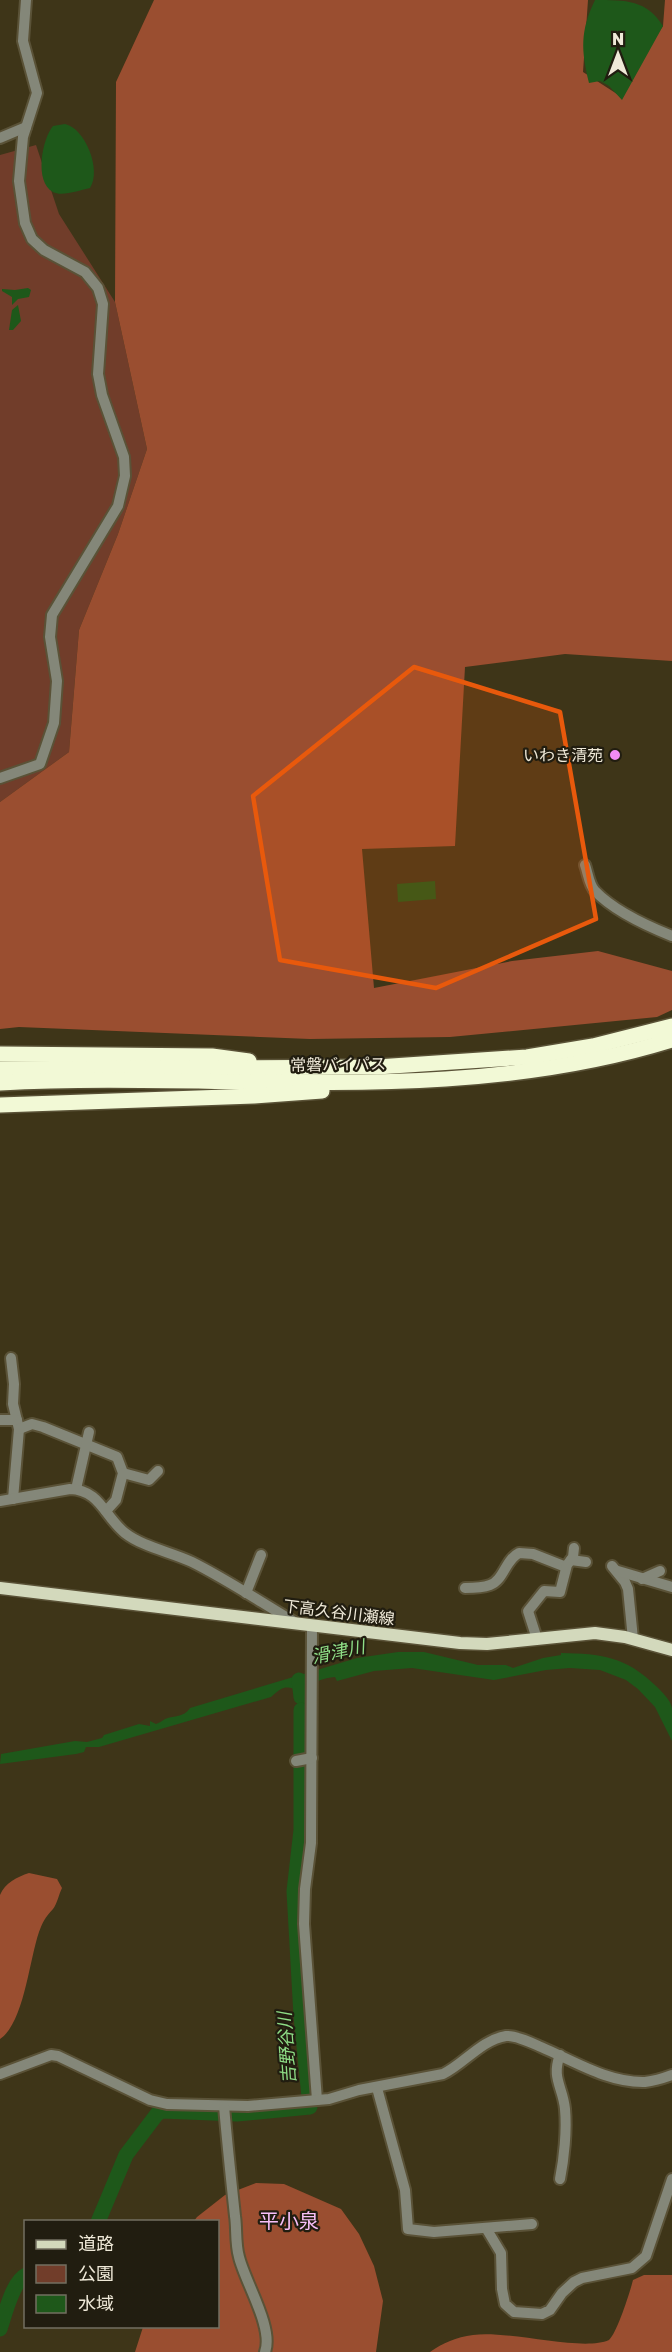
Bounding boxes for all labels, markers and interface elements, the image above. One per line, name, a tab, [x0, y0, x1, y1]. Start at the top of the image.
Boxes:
north arrow	[588, 24, 648, 84]
text: N	[612, 29, 624, 49]
place label: いわき清苑	[523, 745, 603, 765]
marker: いわき清苑	[608, 748, 622, 762]
street label: 常磐バイパス	[290, 1053, 386, 1075]
street label: 下高久谷川瀬線	[282, 1595, 396, 1629]
water label: 滑津川	[309, 1634, 369, 1667]
water label: 吉野谷川	[272, 2009, 299, 2085]
district label: 平小泉	[259, 2208, 319, 2232]
legend	[24, 2220, 219, 2328]
text: 道路	[78, 2232, 114, 2254]
text: 公園	[78, 2262, 114, 2284]
text: 水域	[78, 2292, 114, 2314]

